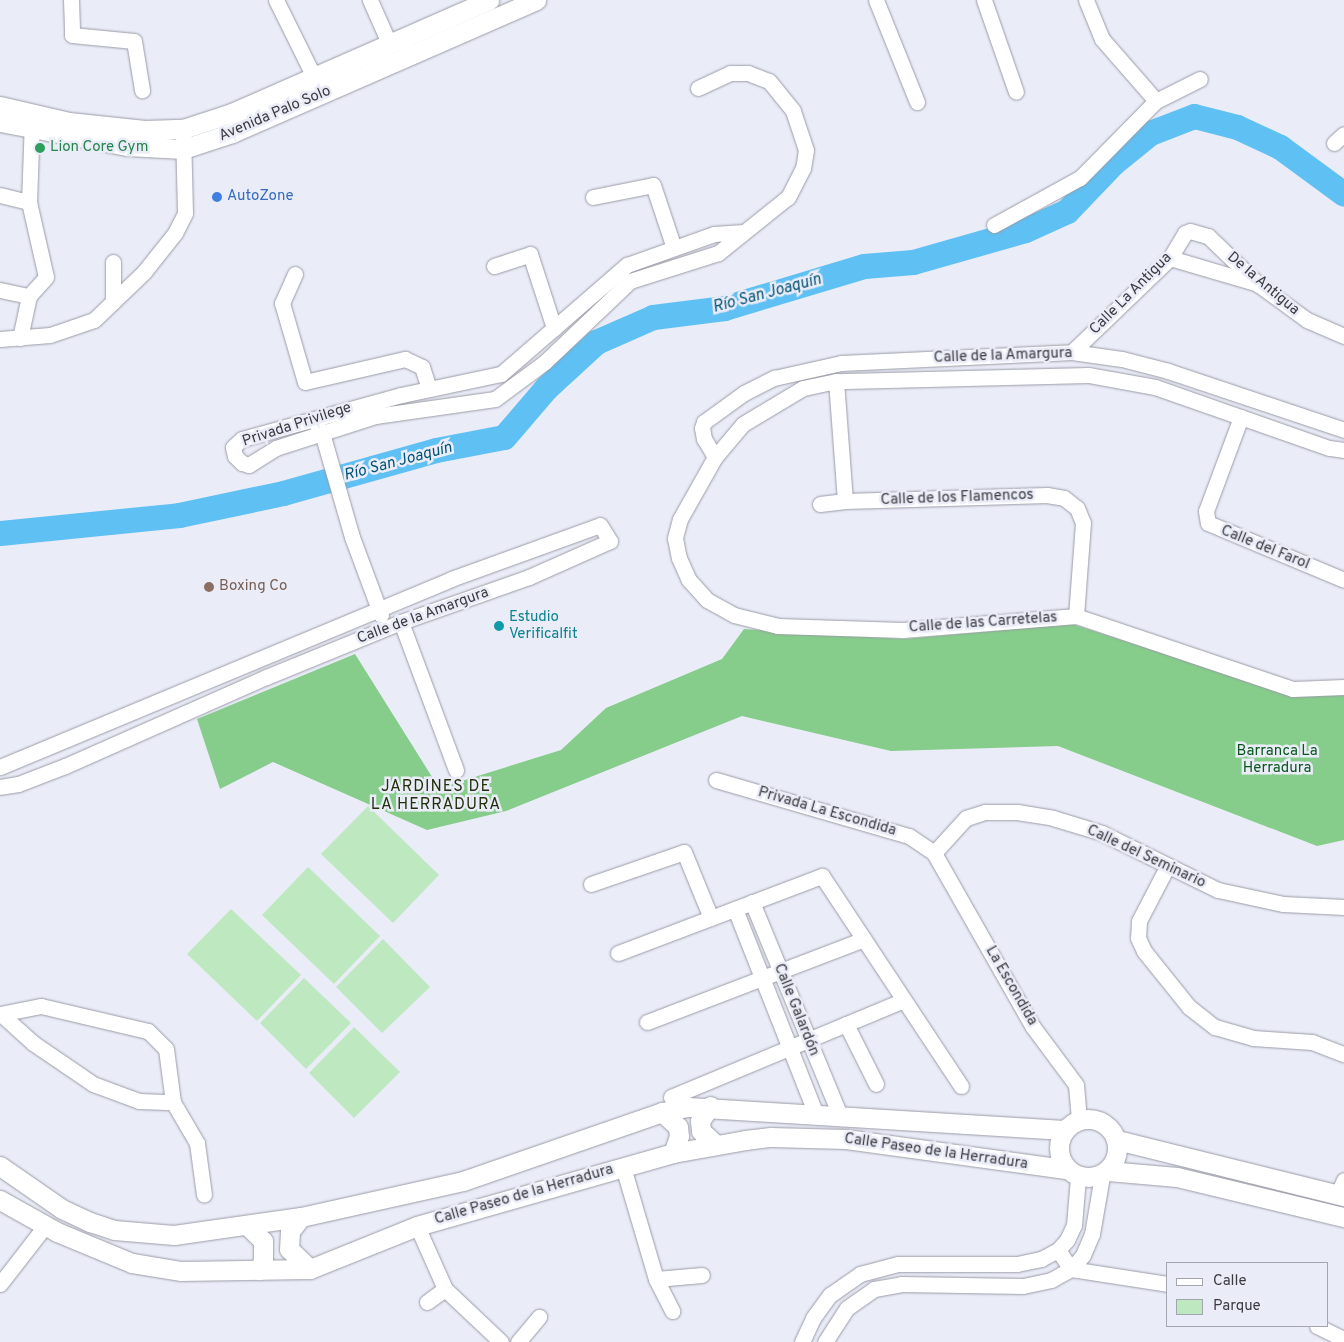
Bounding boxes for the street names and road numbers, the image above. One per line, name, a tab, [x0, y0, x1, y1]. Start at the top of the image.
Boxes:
street label: Avenida Palo Solo	[216, 82, 334, 146]
street label: De la Antigua	[1223, 248, 1303, 320]
street label: Calle La Antigua	[1086, 249, 1176, 339]
street label: Calle de la Amargura	[933, 345, 1073, 367]
street label: Privada Privilege	[240, 399, 354, 451]
street label: Calle de los Flamencos	[880, 486, 1034, 510]
street label: Calle del Farol	[1218, 522, 1312, 574]
street label: Calle de la Amargura	[354, 584, 492, 648]
street label: Calle de las Carretelas	[908, 609, 1058, 637]
street label: Privada La Escondida	[756, 784, 898, 840]
street label: Calle del Seminario	[1084, 822, 1208, 892]
street label: La Escondida	[981, 943, 1041, 1029]
street label: Calle Galardón	[769, 961, 823, 1059]
street label: Calle Paseo de la Herradura	[843, 1130, 1029, 1174]
street label: Calle Paseo de la Herradura	[433, 1161, 615, 1229]

